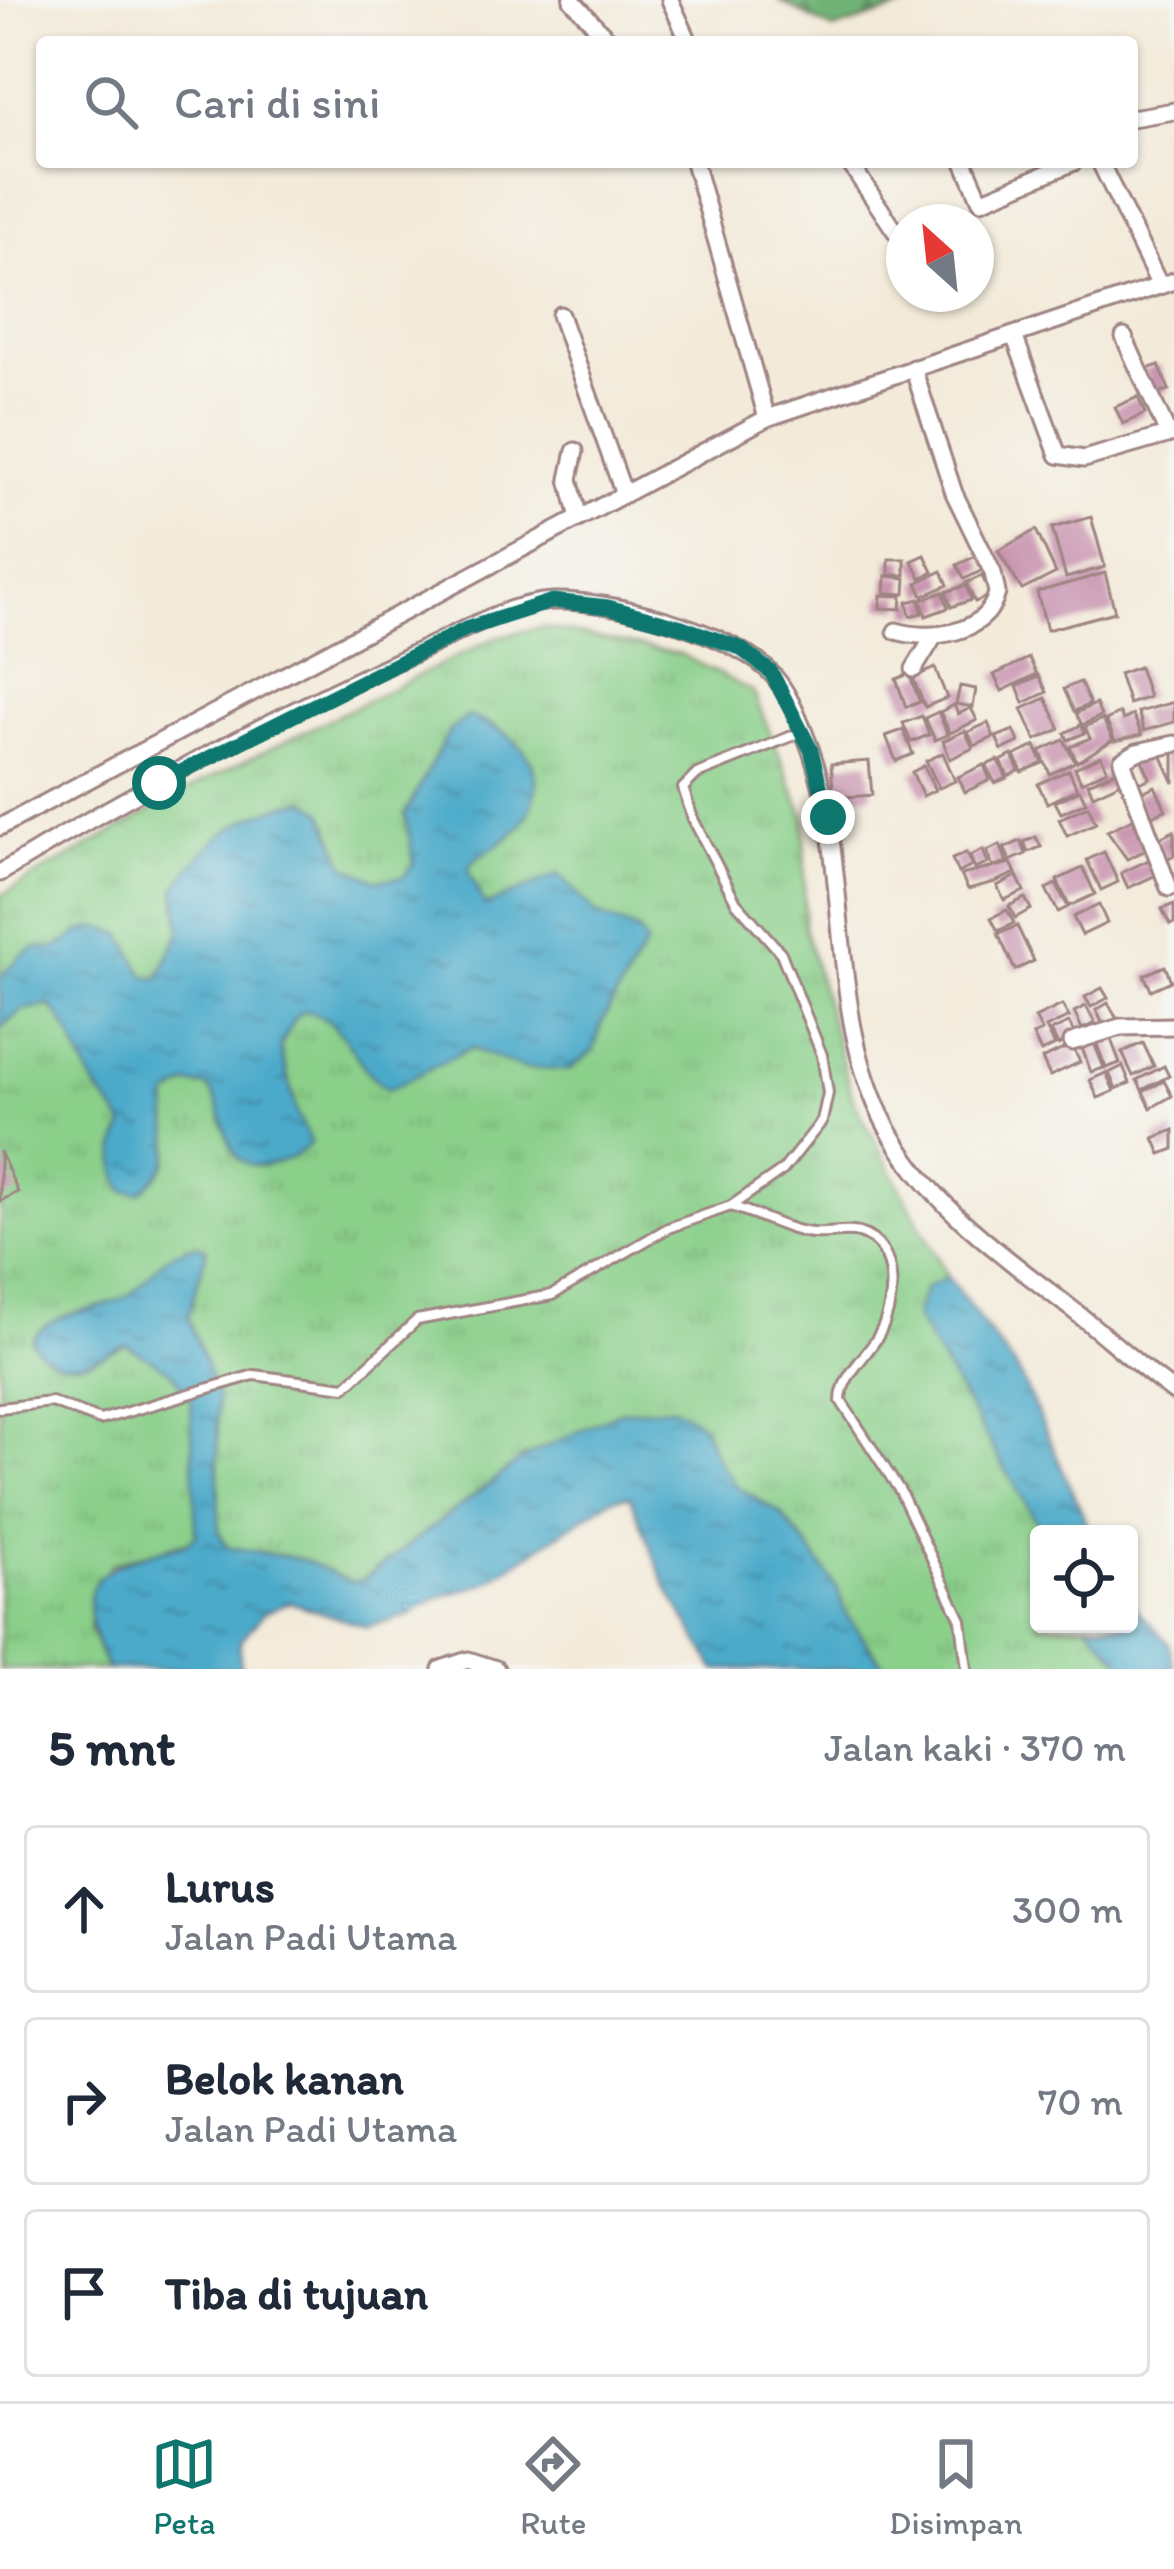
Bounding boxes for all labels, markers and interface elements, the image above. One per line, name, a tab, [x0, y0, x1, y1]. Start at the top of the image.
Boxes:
search box	[36, 36, 1138, 168]
icon: search	[78, 69, 144, 135]
text: Cari di sini	[174, 75, 380, 129]
north arrow	[886, 204, 994, 312]
route start	[132, 756, 186, 810]
route end	[801, 790, 855, 844]
map controls	[1030, 1525, 1138, 1633]
button: locate	[1030, 1525, 1138, 1633]
text: 5 mnt	[48, 1717, 176, 1778]
text: Jalan kaki · 370 m	[824, 1724, 1126, 1771]
text: Lurus	[165, 1859, 275, 1913]
icon: ahead	[51, 1876, 117, 1942]
text: 300 m	[1012, 1886, 1123, 1933]
text: Jalan Padi Utama	[165, 1913, 457, 1960]
text: Belok kanan	[165, 2051, 404, 2105]
icon: right	[51, 2068, 117, 2134]
text: 70 m	[1038, 2078, 1123, 2125]
text: Jalan Padi Utama	[165, 2105, 457, 2152]
icon: arrive	[51, 2260, 117, 2326]
text: Tiba di tujuan	[165, 2266, 428, 2320]
tab: Peta	[151, 2431, 217, 2542]
tab: Rute	[520, 2431, 587, 2542]
tab: Disimpan	[889, 2431, 1023, 2542]

